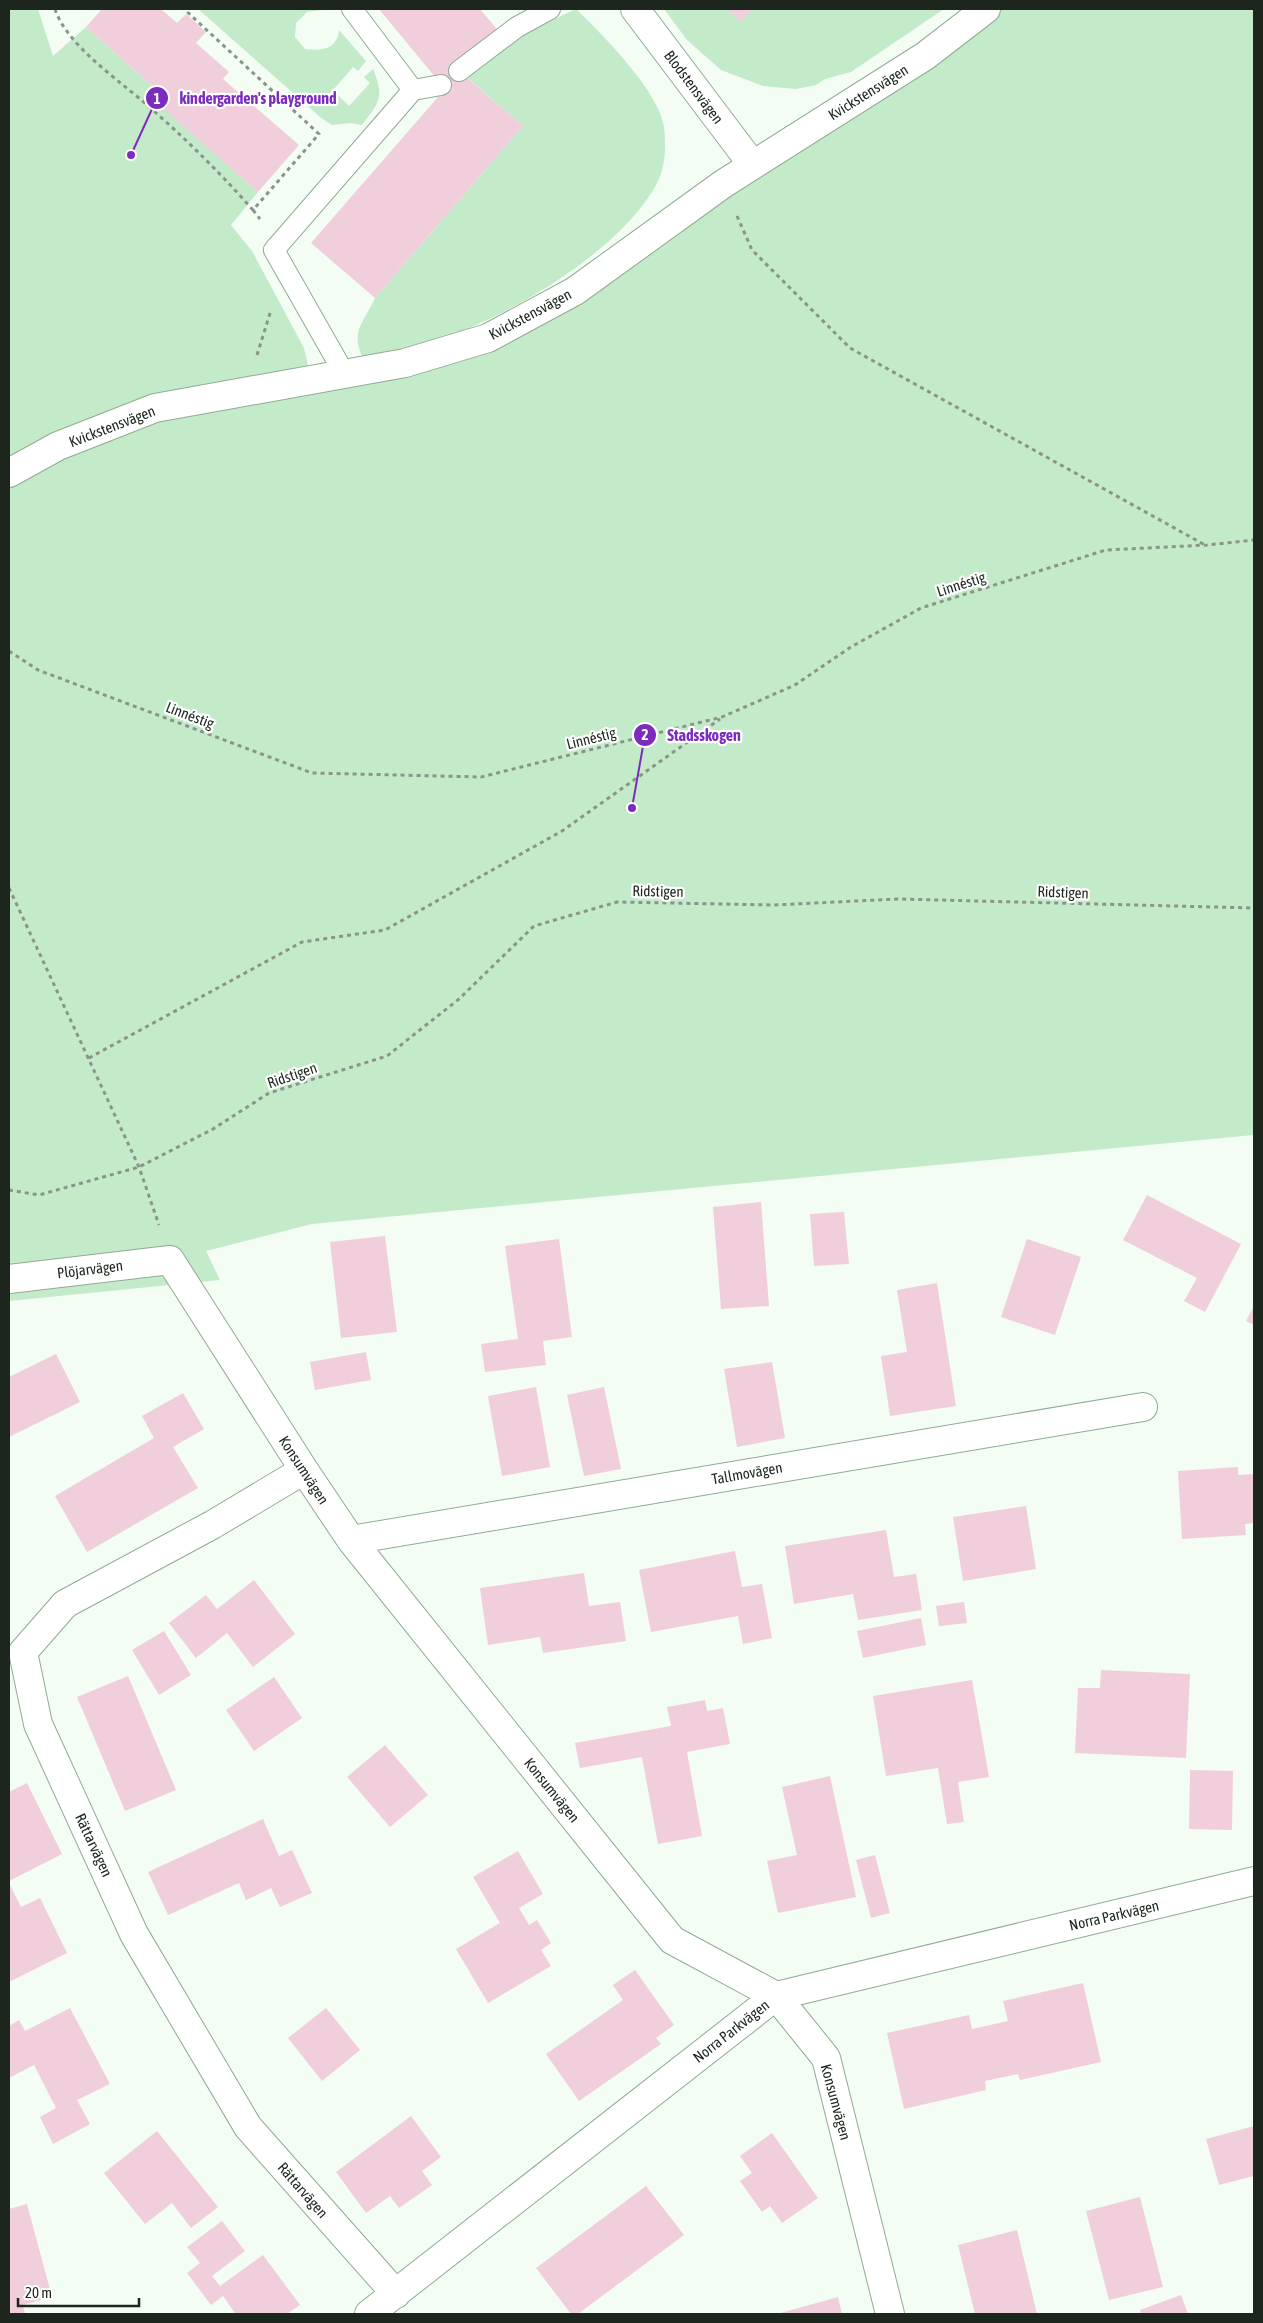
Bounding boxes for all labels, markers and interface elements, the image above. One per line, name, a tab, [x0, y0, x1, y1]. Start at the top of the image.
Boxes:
street label: Blodstensvägen	[661, 47, 727, 127]
street label: Kvickstensvägen	[825, 61, 911, 123]
callout: kindergarden's playground	[145, 83, 347, 114]
text: kindergarden's playground	[179, 89, 337, 107]
text: 1	[153, 90, 161, 107]
street label: Kvickstensvägen	[486, 285, 574, 343]
street label: Kvickstensvägen	[67, 402, 157, 450]
street label: Linnéstig	[935, 568, 988, 600]
street label: Linnéstig	[164, 698, 217, 732]
callout: Stadsskogen	[632, 720, 751, 751]
street label: Linnéstig	[565, 724, 618, 752]
text: 2	[641, 726, 649, 743]
text: Stadsskogen	[667, 726, 741, 744]
street label: Ridstigen	[632, 882, 684, 900]
street label: Ridstigen	[1037, 883, 1089, 901]
street label: Ridstigen	[265, 1059, 319, 1091]
street label: Plöjarvägen	[56, 1257, 124, 1281]
street label: Konsumvägen	[276, 1433, 332, 1507]
street label: Tallmovägen	[710, 1458, 784, 1488]
street label: Konsumvägen	[521, 1754, 583, 1826]
street label: Rättarvägen	[72, 1811, 116, 1879]
street label: Norra Parkvägen	[1067, 1896, 1161, 1934]
street label: Norra Parkvägen	[690, 1996, 772, 2066]
street label: Konsumvägen	[818, 2062, 854, 2142]
street label: Rättarvägen	[274, 2159, 332, 2221]
scale bar	[18, 2276, 139, 2308]
text: 20 m	[25, 2284, 52, 2301]

